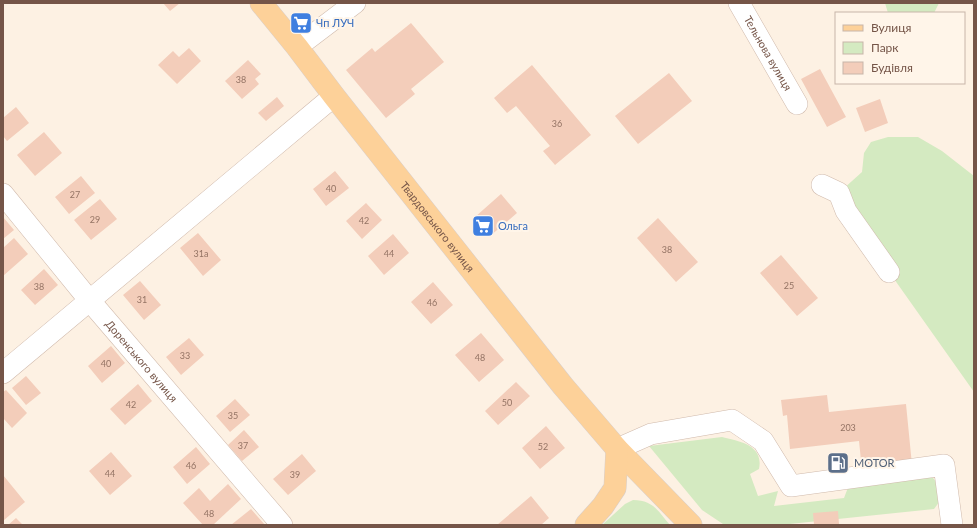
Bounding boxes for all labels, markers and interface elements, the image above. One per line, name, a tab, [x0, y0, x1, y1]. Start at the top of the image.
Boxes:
supermarket icon: Чп ЛУЧ	[288, 10, 314, 36]
legend	[835, 12, 965, 84]
street label: Тельнова вулиця	[742, 13, 795, 93]
place label: Чп ЛУЧ	[316, 16, 354, 29]
text: Вулиця	[871, 20, 911, 35]
text: Парк	[871, 40, 899, 55]
text: Будівля	[871, 60, 913, 75]
house number: 38	[236, 74, 246, 85]
house number: 36	[552, 118, 562, 129]
street label: Твардовського вулиця	[398, 179, 477, 274]
house number: 40	[326, 183, 336, 194]
house number: 27	[70, 189, 80, 200]
supermarket icon: Ольга	[470, 213, 496, 239]
house number: 29	[90, 214, 100, 225]
house number: 42	[359, 215, 369, 226]
place label: Ольга	[498, 219, 528, 232]
house number: 38	[662, 244, 672, 255]
house number: 31а	[194, 248, 208, 259]
house number: 44	[384, 248, 394, 259]
house number: 25	[784, 280, 794, 291]
house number: 38	[34, 281, 44, 292]
house number: 31	[137, 294, 147, 305]
house number: 46	[427, 297, 437, 308]
street label: Доренського вулиця	[103, 317, 181, 404]
house number: 33	[180, 350, 190, 361]
house number: 48	[475, 352, 485, 363]
house number: 40	[101, 358, 111, 369]
house number: 50	[502, 397, 512, 408]
house number: 42	[126, 399, 136, 410]
house number: 35	[228, 410, 238, 421]
house number: 203	[840, 422, 856, 433]
house number: 37	[238, 440, 248, 451]
house number: 52	[538, 441, 548, 452]
fuel station icon: MOTOR	[825, 450, 851, 476]
place label: MOTOR	[854, 456, 895, 469]
house number: 46	[186, 460, 196, 471]
house number: 44	[105, 468, 115, 479]
house number: 39	[290, 469, 300, 480]
house number: 48	[204, 508, 214, 519]

